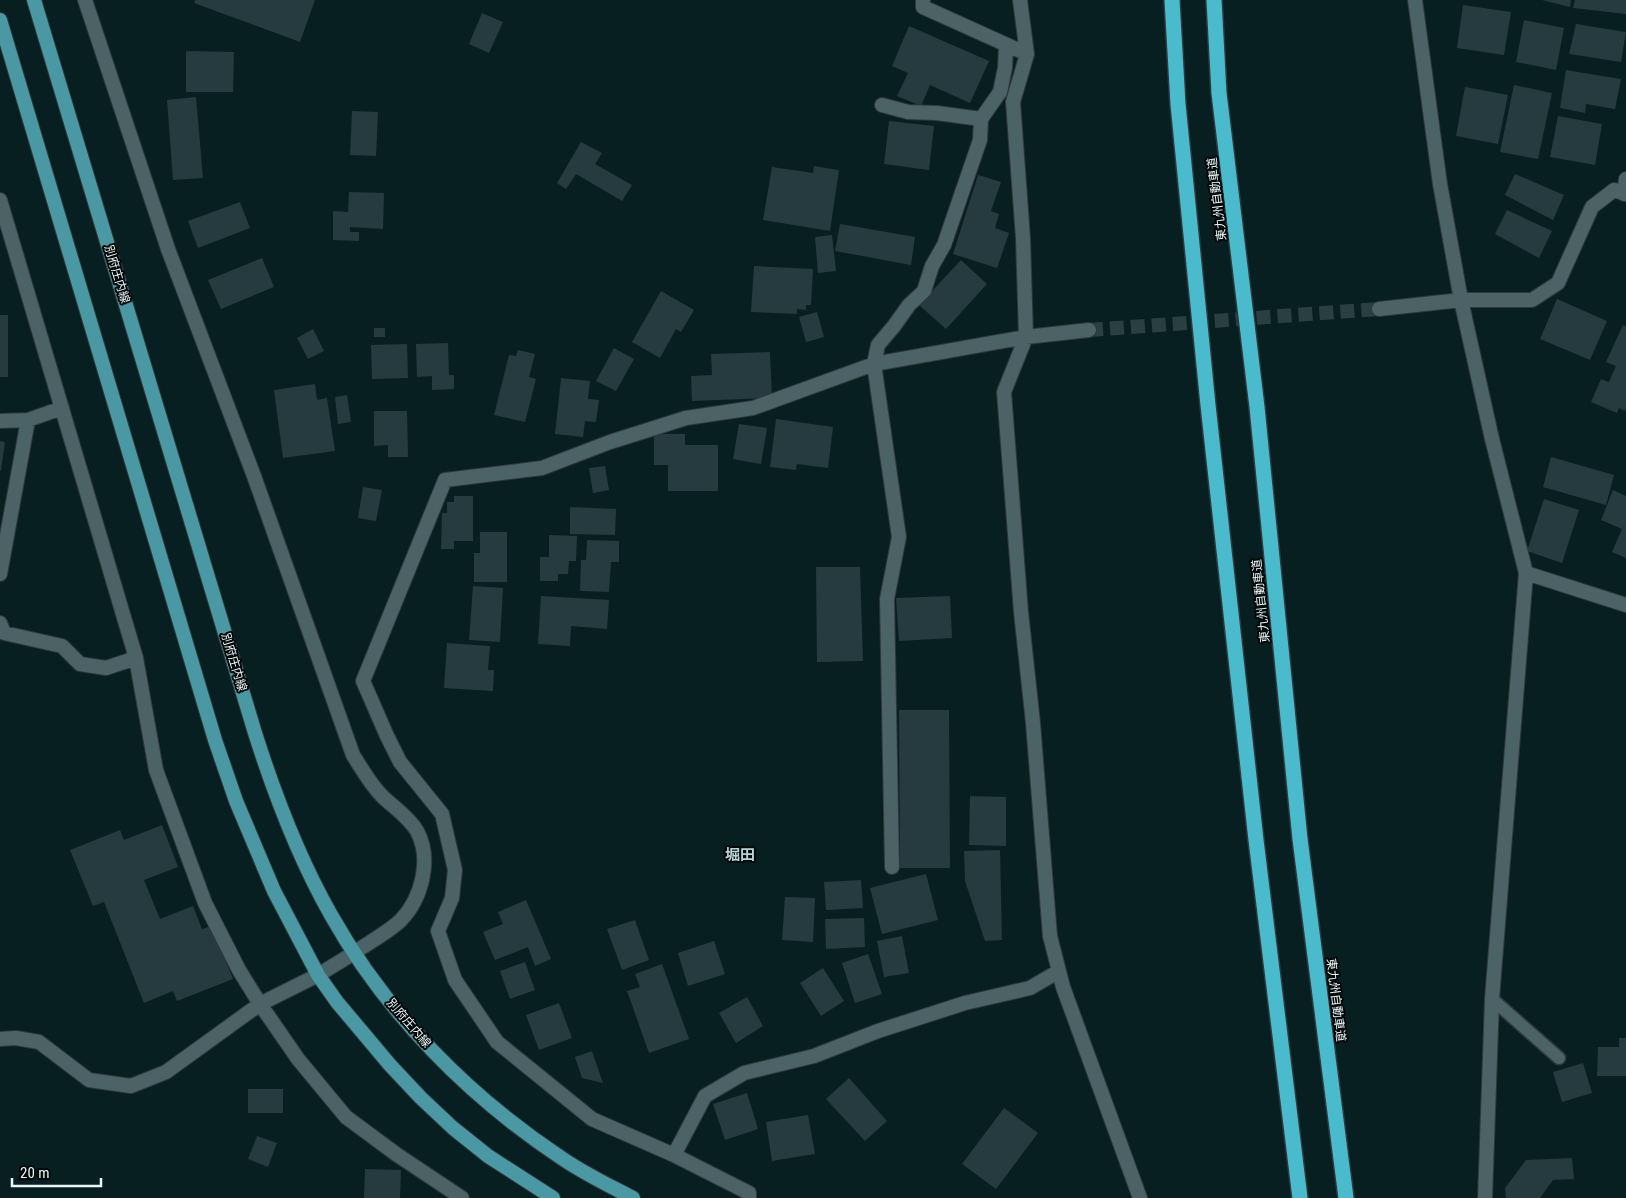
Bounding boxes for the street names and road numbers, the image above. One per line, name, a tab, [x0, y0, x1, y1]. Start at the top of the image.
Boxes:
street label: 東九州自動車道	[1205, 156, 1229, 242]
street label: 別府庄内線	[102, 243, 132, 305]
street label: 東九州自動車道	[1250, 558, 1272, 644]
street label: 別府庄内線	[219, 631, 249, 693]
street label: 東九州自動車道	[1324, 957, 1348, 1043]
street label: 別府庄内線	[384, 996, 434, 1050]

